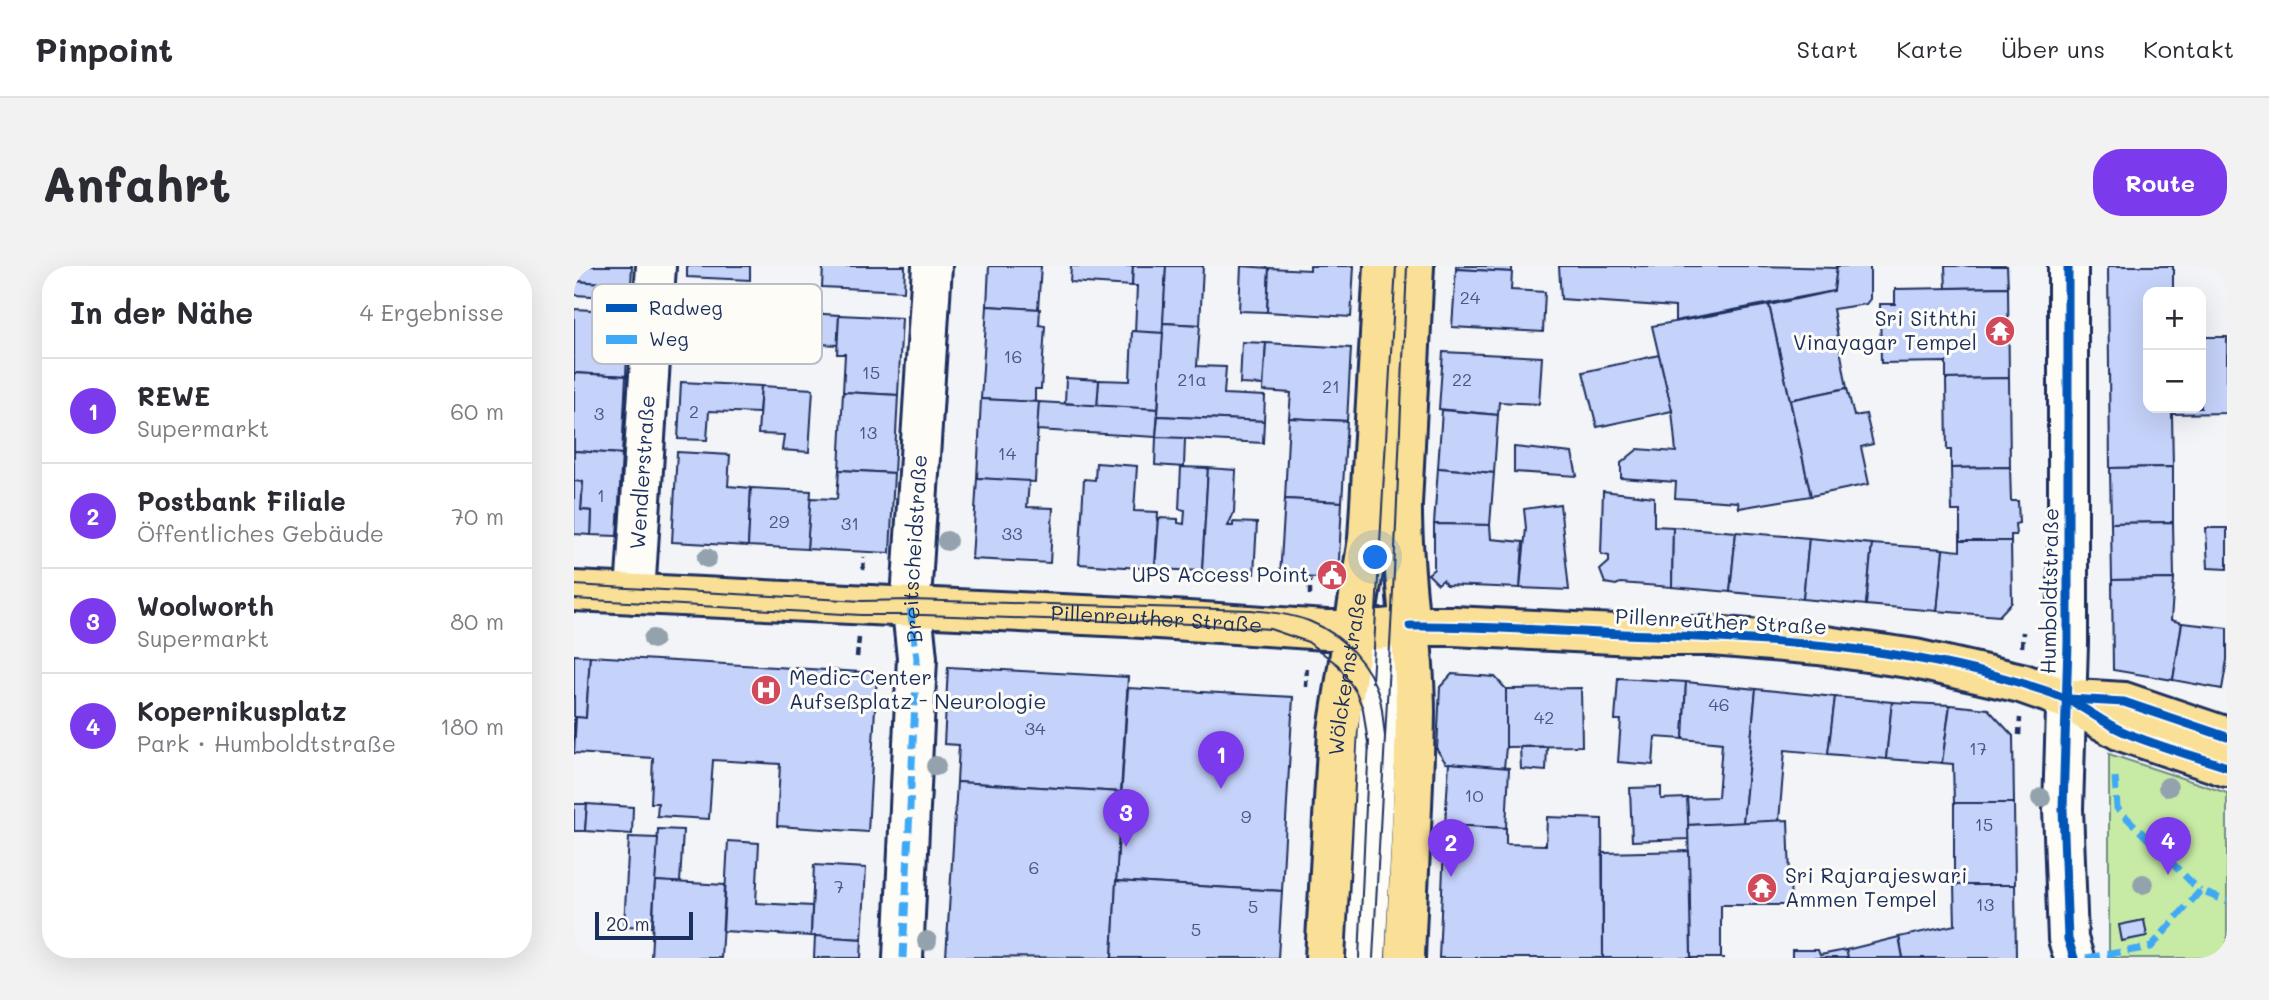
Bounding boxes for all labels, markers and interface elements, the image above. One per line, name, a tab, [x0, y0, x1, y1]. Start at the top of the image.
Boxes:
text: Pinpoint	[35, 27, 173, 70]
text: Start	[1796, 33, 1858, 64]
text: Karte	[1896, 33, 1963, 64]
text: Über uns	[2001, 33, 2105, 64]
text: Kontakt	[2143, 33, 2234, 64]
button: Route	[2093, 149, 2227, 216]
text: Anfahrt	[42, 151, 231, 214]
legend	[592, 284, 822, 364]
house number: 24	[1460, 285, 1481, 309]
map controls	[2143, 287, 2206, 413]
button: +	[2143, 287, 2206, 350]
text: In der Nähe	[70, 292, 253, 332]
text: Radweg	[649, 295, 723, 320]
text: 4 Ergebnisse	[360, 297, 504, 327]
place label: Sri Siththi Vinayagar Tempel	[1793, 304, 1977, 355]
temple icon: Sri Siththi Vinayagar Tempel	[1983, 314, 2017, 348]
text: Weg	[649, 326, 688, 351]
house number: 16	[1004, 344, 1022, 368]
button: −	[2143, 350, 2206, 413]
house number: 15	[862, 360, 880, 384]
house number: 21a	[1177, 367, 1207, 391]
house number: 22	[1452, 367, 1472, 391]
house number: 21	[1322, 374, 1340, 398]
text: REWE	[137, 379, 210, 413]
street label: Wendlerstraße	[623, 394, 660, 550]
text: 1	[88, 396, 98, 426]
text: 60 m	[450, 396, 504, 426]
house number: 2	[689, 399, 699, 423]
house number: 3	[594, 401, 604, 425]
text: Supermarkt	[137, 413, 269, 443]
house number: 13	[859, 420, 877, 444]
house number: 14	[998, 441, 1017, 465]
street label: Breitscheidstraße	[896, 454, 932, 644]
house number: 1	[597, 483, 605, 507]
text: Postbank Filiale	[137, 484, 346, 518]
text: 2	[87, 501, 99, 531]
text: 70 m	[451, 501, 504, 531]
street label: Humboldtstraße	[2034, 508, 2063, 674]
house number: 29	[769, 509, 790, 533]
house number: 31	[841, 511, 859, 535]
text: Öffentliches Gebäude	[137, 518, 384, 548]
house number: 33	[1001, 521, 1023, 545]
your location	[1358, 540, 1392, 574]
public building icon: UPS Access Point	[1315, 558, 1349, 592]
place label: UPS Access Point	[1132, 560, 1309, 587]
text: Woolworth	[137, 589, 274, 623]
street label: Wölckernstraße	[1322, 591, 1371, 756]
street label: Pillenreuther Straße	[1050, 598, 1263, 638]
street label: Pillenreuther Straße	[1615, 601, 1828, 640]
text: 3	[86, 606, 100, 636]
text: 80 m	[450, 606, 504, 636]
text: Supermarkt	[137, 623, 269, 653]
place label: Medic-Center Aufseßplatz - Neurologie	[789, 663, 1047, 714]
hospital icon: Medic-Center Aufseßplatz - Neurologie	[749, 673, 783, 707]
house number: 46	[1708, 692, 1730, 716]
text: Kopernikusplatz	[137, 694, 347, 728]
house number: 42	[1534, 705, 1554, 729]
text: 4	[86, 711, 100, 741]
text: 180 m	[440, 711, 504, 741]
house number: 34	[1024, 716, 1046, 740]
text: Park · Humboldtstraße	[137, 728, 396, 758]
pin: 1	[1198, 731, 1244, 789]
house number: 17	[1969, 736, 1987, 760]
house number: 10	[1464, 783, 1484, 807]
pin: 3	[1103, 789, 1149, 847]
house number: 9	[1241, 804, 1252, 828]
house number: 15	[1975, 812, 1993, 836]
pin: 4	[2145, 817, 2191, 875]
pin: 2	[1428, 819, 1474, 877]
house number: 6	[1029, 855, 1039, 879]
place label: Sri Rajarajeswari Ammen Tempel	[1785, 861, 1967, 912]
temple icon: Sri Rajarajeswari Ammen Tempel	[1745, 871, 1779, 905]
house number: 7	[834, 874, 844, 898]
house number: 13	[1976, 892, 1994, 916]
house number: 5	[1248, 894, 1258, 918]
scale bar	[595, 909, 693, 941]
text: 20 m	[606, 911, 650, 936]
house number: 5	[1191, 917, 1201, 941]

